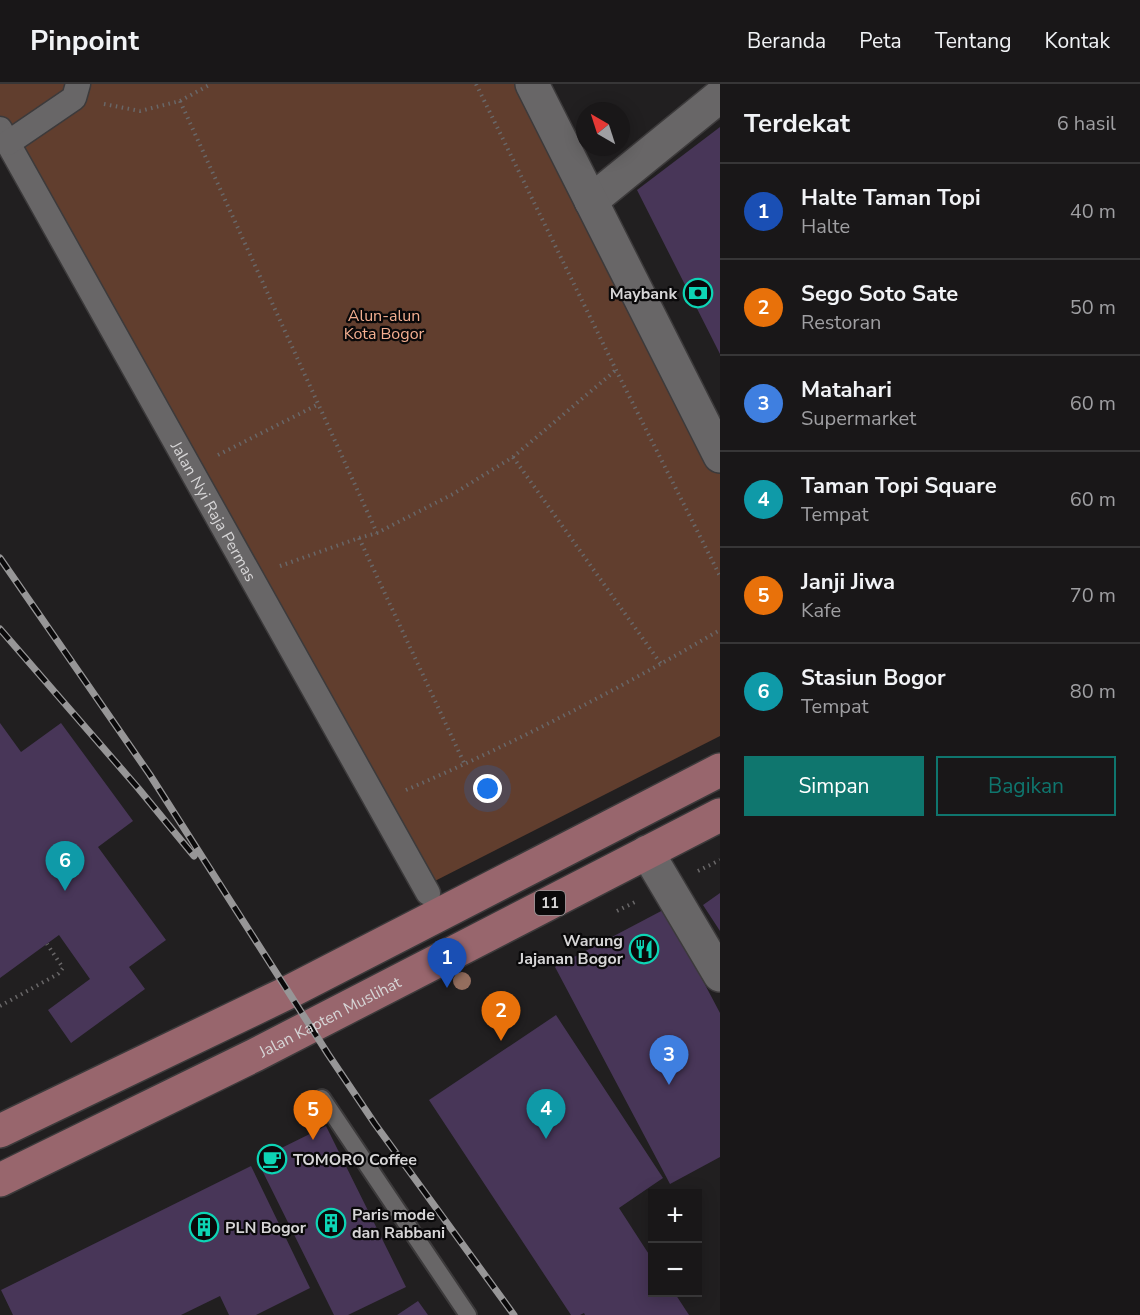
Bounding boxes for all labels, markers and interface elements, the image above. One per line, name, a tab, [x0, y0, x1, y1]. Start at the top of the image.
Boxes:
text: Pinpoint	[30, 22, 139, 60]
text: Beranda	[747, 27, 826, 55]
text: Peta	[859, 27, 902, 55]
text: Tentang	[935, 27, 1012, 55]
text: Kontak	[1045, 27, 1110, 55]
north arrow	[576, 102, 630, 156]
text: Terdekat	[744, 106, 850, 141]
text: 6 hasil	[1057, 110, 1116, 137]
text: Halte Taman Topi	[801, 183, 981, 213]
text: 1	[758, 198, 770, 225]
text: 40 m	[1070, 198, 1116, 225]
text: Halte	[801, 213, 850, 240]
bank icon: Maybank	[682, 277, 714, 309]
text: Sego Soto Sate	[801, 279, 958, 309]
place label: Maybank	[610, 283, 677, 305]
text: 2	[758, 294, 770, 321]
text: 50 m	[1070, 294, 1116, 321]
park label: Alun-alun Kota Bogor	[344, 305, 425, 345]
text: Restoran	[801, 309, 881, 336]
text: Matahari	[801, 375, 892, 405]
text: 3	[758, 390, 770, 417]
text: 60 m	[1070, 390, 1116, 417]
text: Supermarket	[801, 405, 916, 432]
street label: Jalan Nyi Raja Permas	[165, 437, 261, 586]
text: Taman Topi Square	[801, 471, 997, 501]
text: 4	[758, 486, 770, 513]
text: 60 m	[1070, 486, 1116, 513]
text: Tempat	[801, 501, 869, 528]
text: Janji Jiwa	[801, 567, 895, 597]
text: 5	[758, 582, 770, 609]
text: 70 m	[1070, 582, 1116, 609]
text: Kafe	[801, 597, 841, 624]
text: Stasiun Bogor	[801, 663, 946, 693]
text: 6	[758, 678, 770, 705]
text: 80 m	[1070, 678, 1116, 705]
text: Tempat	[801, 693, 869, 720]
button: Simpan	[744, 756, 924, 816]
button: Bagikan	[936, 756, 1116, 816]
your location	[473, 774, 502, 803]
pin: 6	[46, 842, 84, 891]
road number: 11	[535, 891, 565, 915]
place label: Warung Jajanan Bogor	[518, 930, 624, 970]
restaurant icon: Warung Jajanan Bogor	[628, 933, 660, 965]
pin: 1	[428, 938, 466, 988]
street label: Jalan Kapten Muslihat	[254, 971, 405, 1064]
pin: 2	[482, 992, 520, 1041]
pin: 3	[650, 1036, 688, 1085]
pin: 5	[294, 1090, 332, 1140]
pin: 4	[526, 1090, 566, 1139]
cafe icon: TOMORO Coffee	[256, 1143, 288, 1175]
place label: TOMORO Coffee	[293, 1149, 417, 1171]
map controls	[648, 1189, 702, 1297]
button: +	[648, 1189, 702, 1243]
place label: Paris mode dan Rabbani	[352, 1204, 445, 1244]
building icon: Paris mode dan Rabbani	[315, 1207, 347, 1239]
building icon: PLN Bogor	[188, 1211, 220, 1243]
place label: PLN Bogor	[225, 1217, 307, 1239]
button: −	[648, 1243, 702, 1297]

